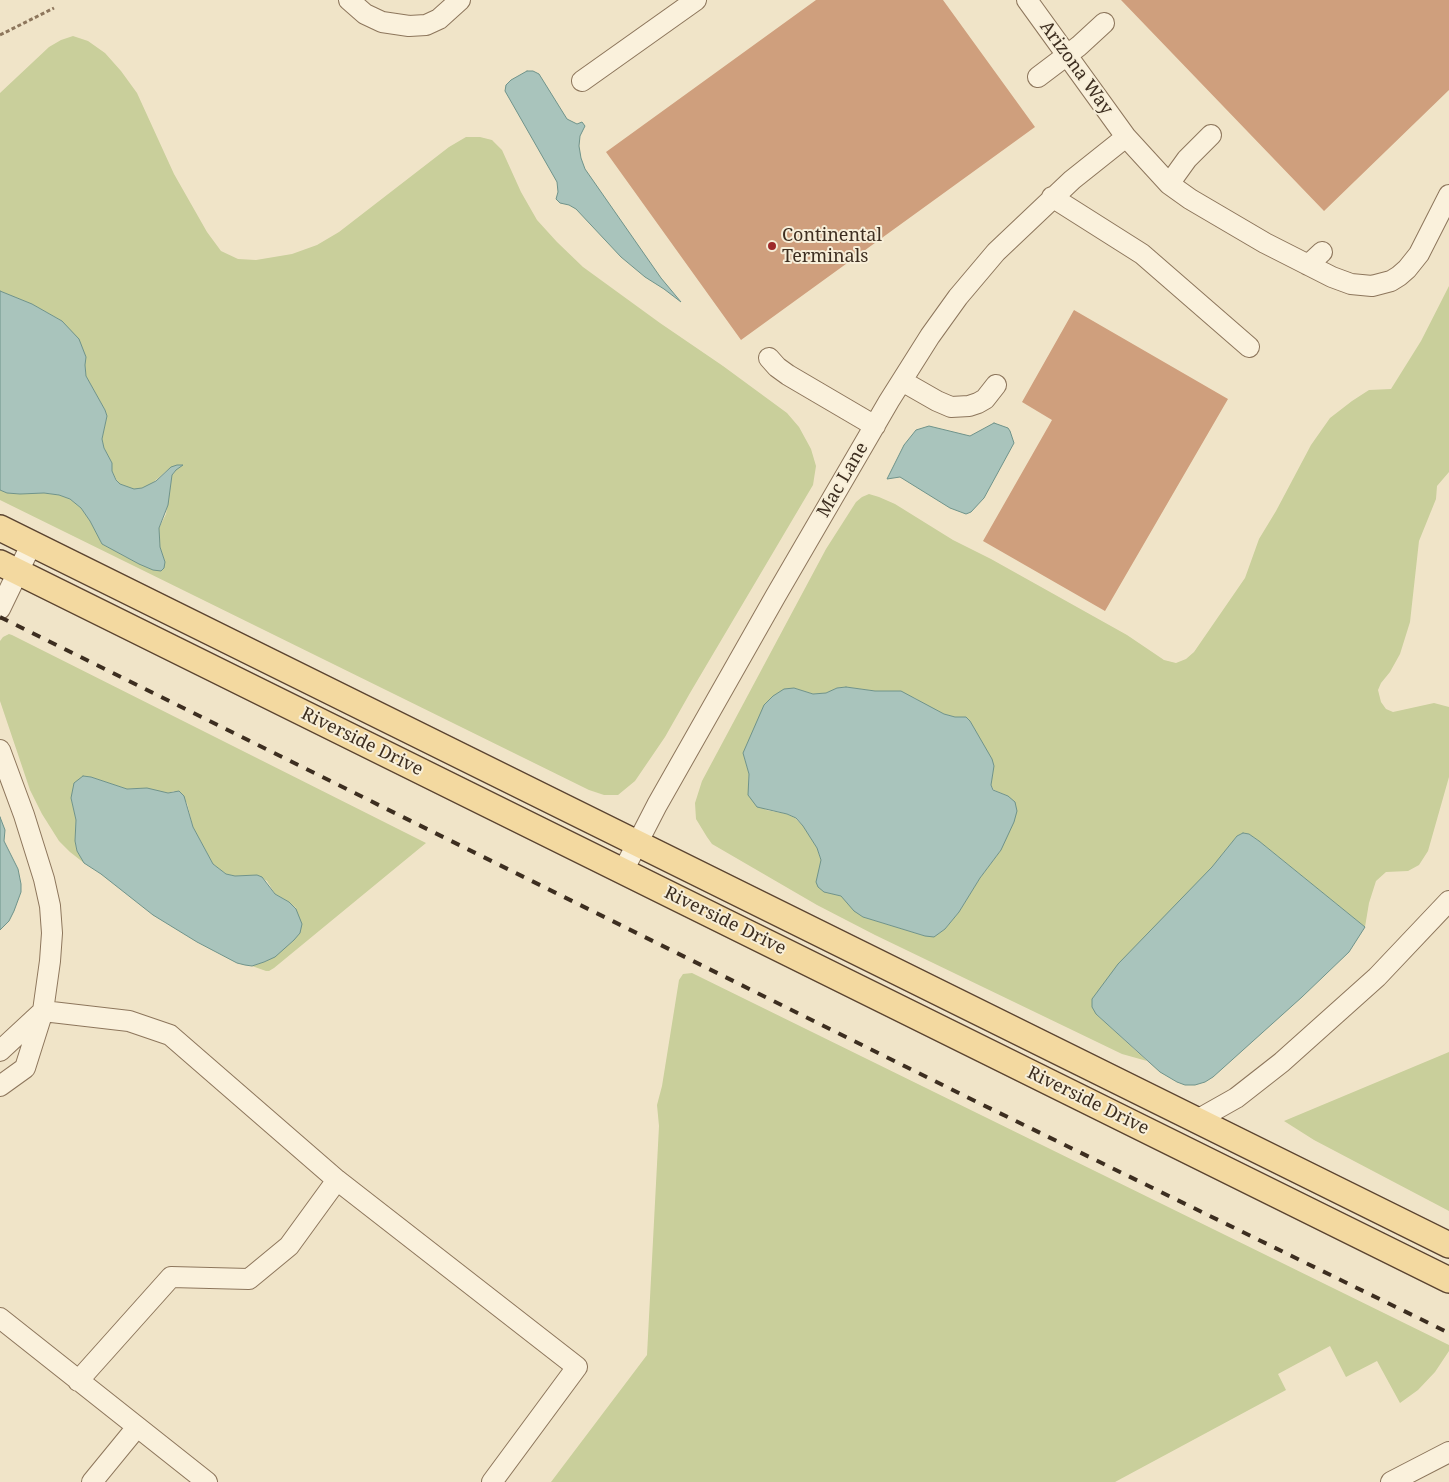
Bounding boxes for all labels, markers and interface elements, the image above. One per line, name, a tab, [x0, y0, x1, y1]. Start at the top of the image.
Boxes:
street label: Arizona Way	[1035, 17, 1117, 119]
place label: Continental Terminals	[782, 225, 882, 268]
marker: Continental Terminals	[766, 240, 778, 252]
street label: Mac Lane	[813, 439, 873, 521]
street label: Riverside Drive	[298, 703, 426, 781]
street label: Riverside Drive	[661, 882, 789, 960]
street label: Riverside Drive	[1024, 1062, 1152, 1140]

